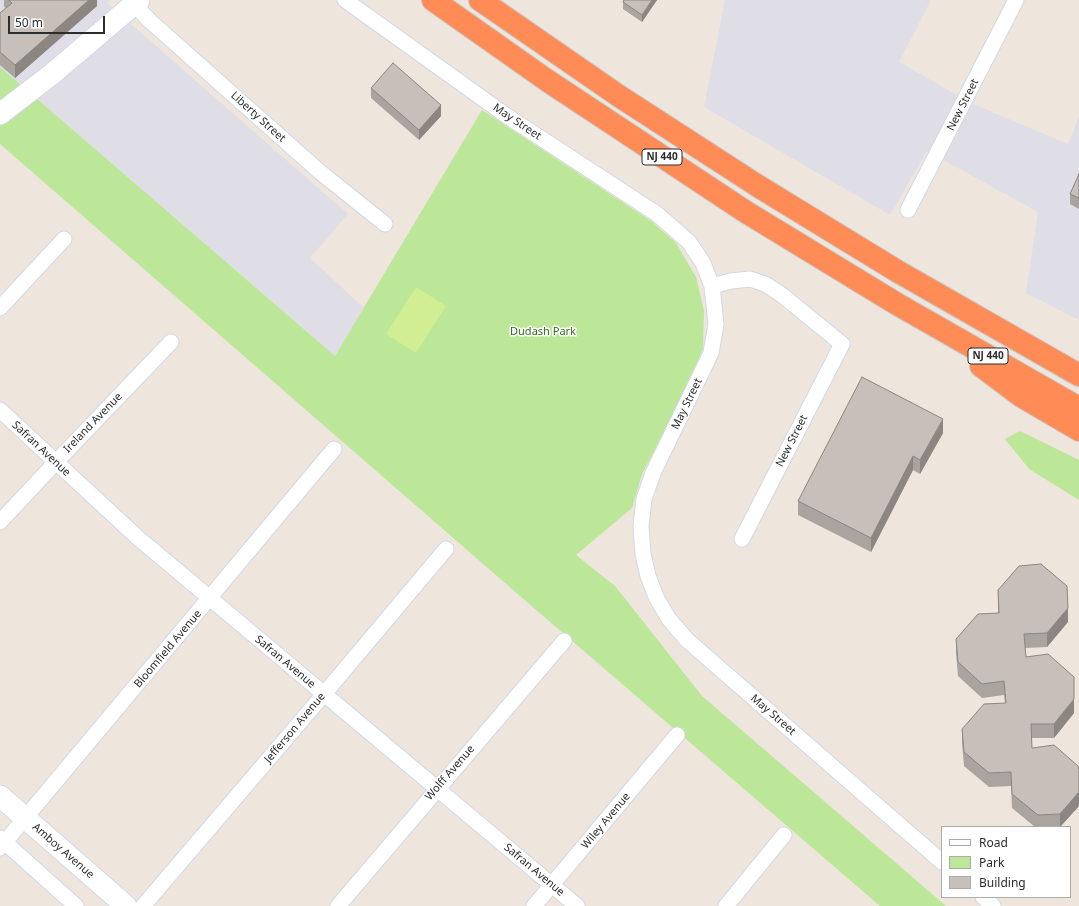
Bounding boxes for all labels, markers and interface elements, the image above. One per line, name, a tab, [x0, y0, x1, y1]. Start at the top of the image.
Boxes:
scale bar	[10, 8, 107, 34]
text: 50 m	[15, 14, 43, 31]
street label: New Street	[944, 77, 982, 133]
street label: Liberty Street	[228, 89, 288, 145]
street label: May Street	[490, 101, 544, 143]
road number: NJ 440	[642, 149, 682, 165]
park label: Dudash Park	[510, 325, 576, 339]
road number: NJ 440	[968, 348, 1008, 364]
street label: May Street	[669, 376, 705, 432]
street label: Ireland Avenue	[61, 390, 125, 456]
street label: New Street	[773, 413, 811, 469]
street label: Safran Avenue	[9, 419, 73, 479]
street label: Bloomfield Avenue	[132, 607, 204, 691]
street label: Safran Avenue	[252, 633, 318, 691]
street label: Jefferson Avenue	[262, 690, 328, 766]
street label: May Street	[748, 692, 798, 738]
street label: Wolff Avenue	[423, 743, 477, 803]
street label: Wiley Avenue	[579, 790, 633, 852]
street label: Amboy Avenue	[29, 821, 97, 881]
legend	[941, 826, 1071, 898]
text: Road	[979, 834, 1008, 851]
street label: Safran Avenue	[501, 841, 567, 899]
text: Park	[979, 854, 1004, 871]
text: Building	[979, 874, 1026, 891]

